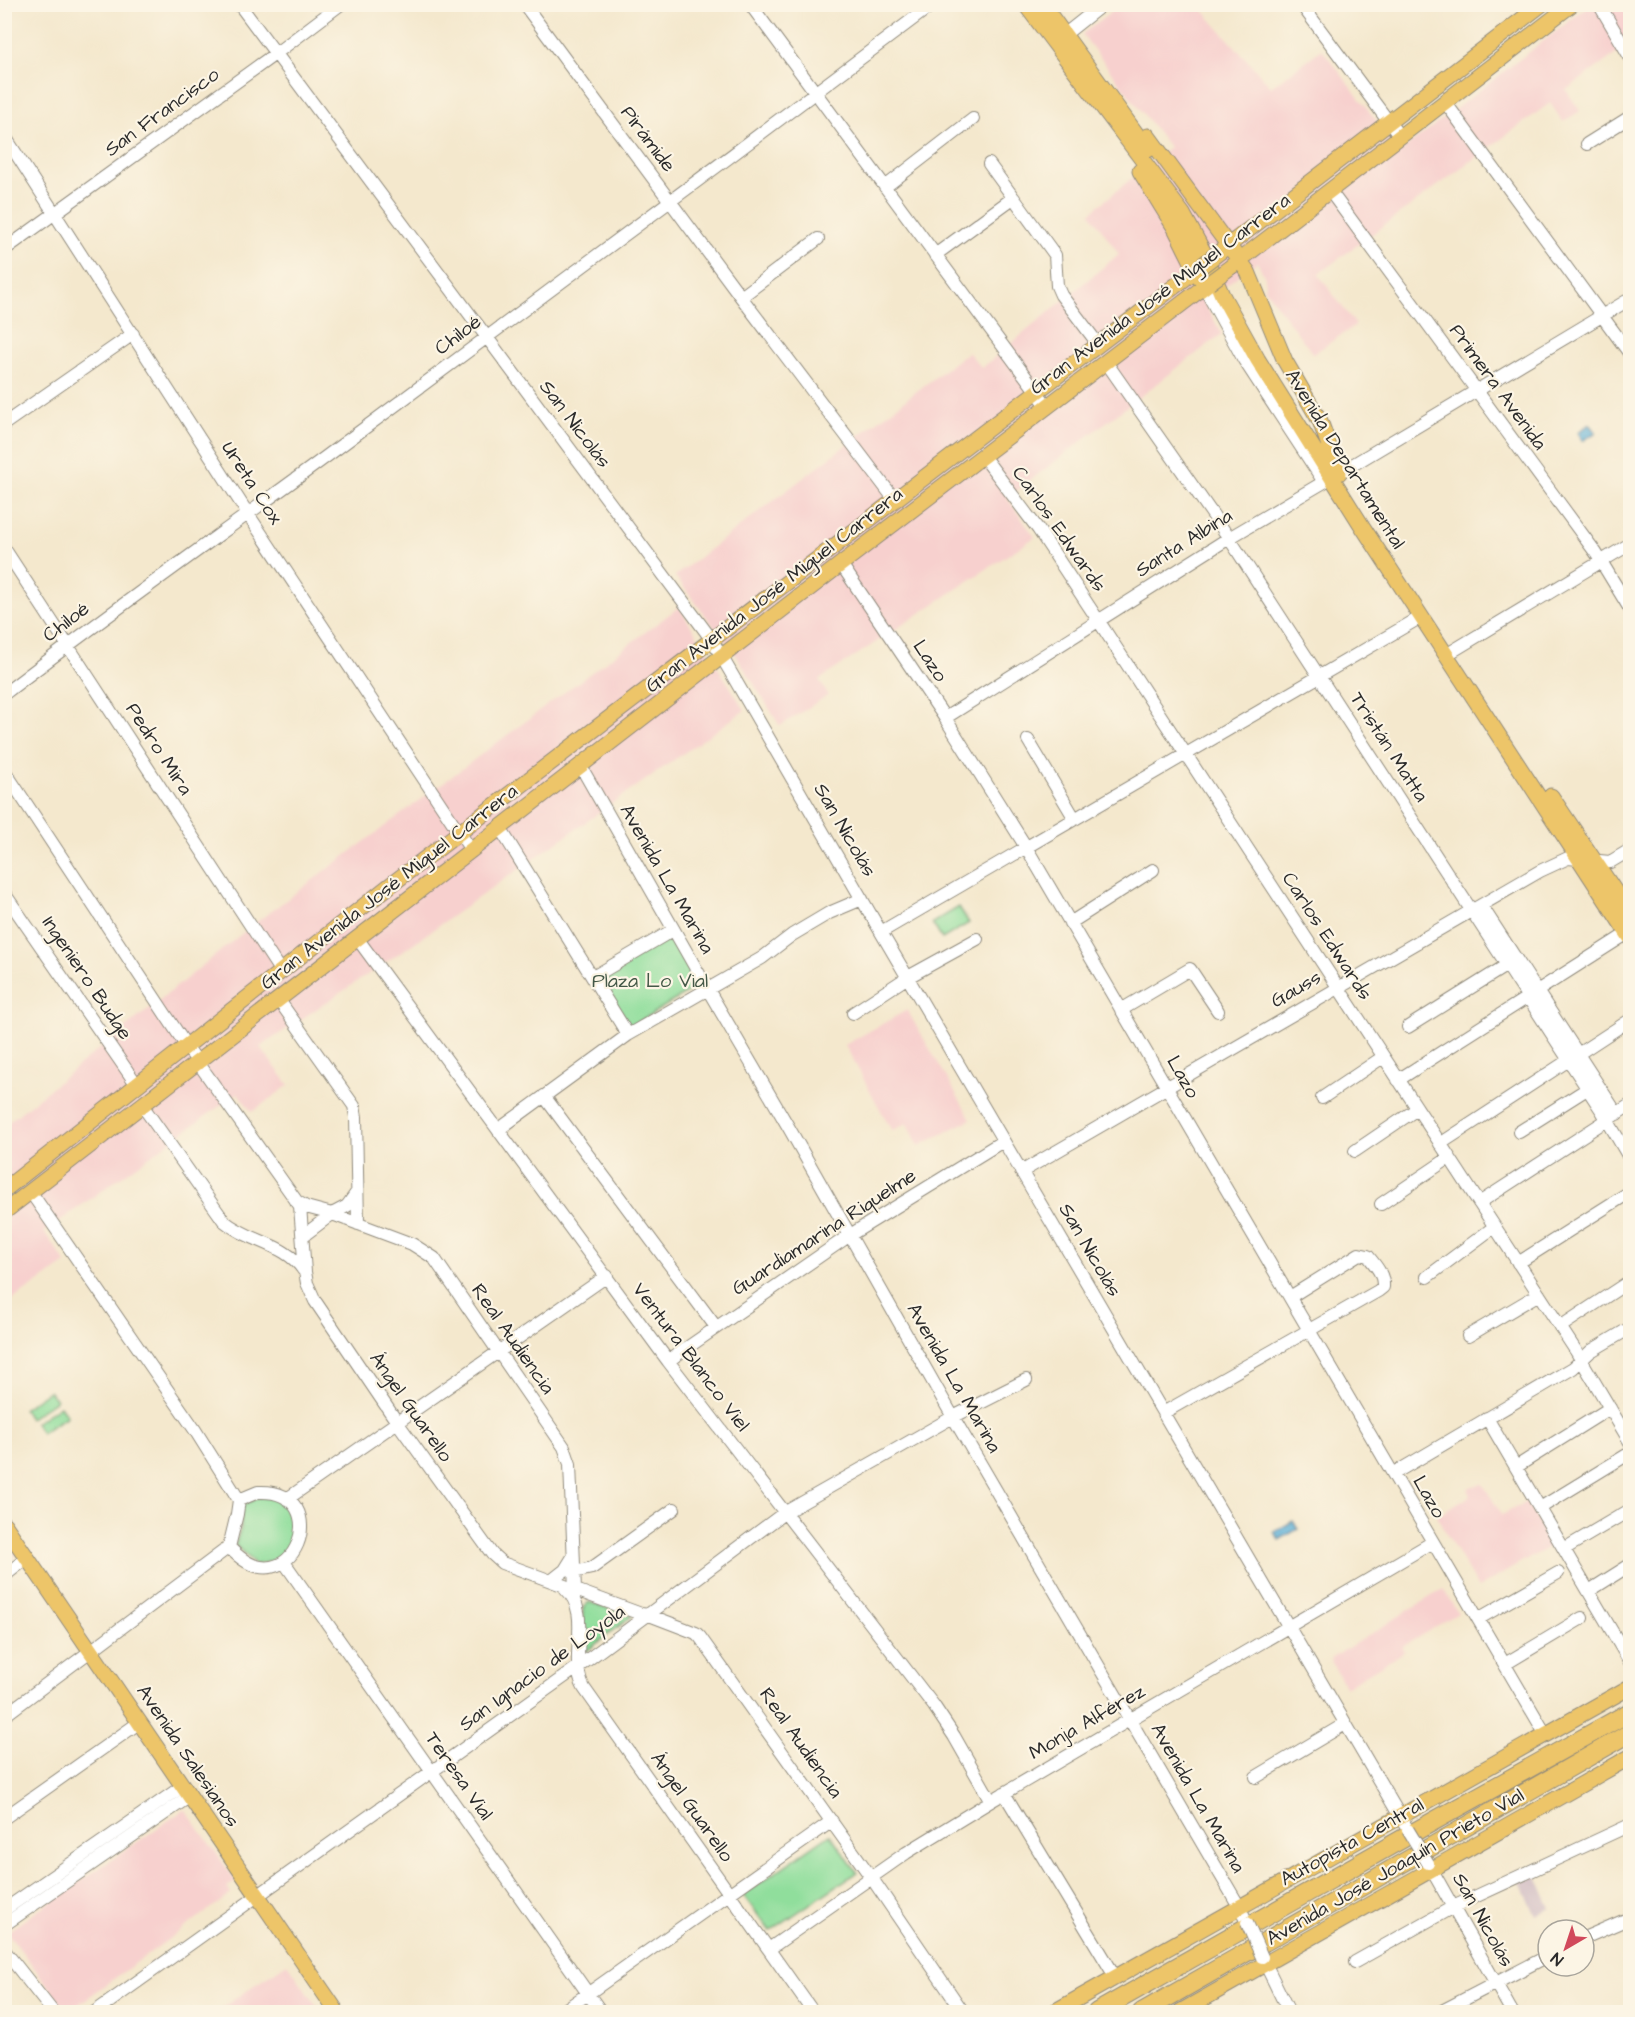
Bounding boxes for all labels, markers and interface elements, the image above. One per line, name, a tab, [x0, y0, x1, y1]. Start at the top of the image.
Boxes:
street label: San Francisco	[99, 61, 225, 163]
street label: Pirámide	[614, 100, 682, 178]
street label: Gran Avenida José Miguel Carrera	[1024, 187, 1297, 402]
street label: Chiloé	[429, 308, 487, 362]
street label: Primera Avenida	[1443, 318, 1553, 456]
street label: Avenida Departamental	[1278, 364, 1412, 554]
street label: San Nicolás	[533, 374, 617, 474]
street label: Ureta Cox	[215, 436, 290, 531]
street label: Carlos Edwards	[1005, 461, 1113, 597]
street label: Gran Avenida José Miguel Carrera	[639, 481, 909, 700]
street label: Santa Albina	[1130, 502, 1238, 584]
street label: Chiloé	[37, 595, 95, 649]
street label: Lazo	[906, 634, 954, 688]
street label: Tristán Matta	[1343, 687, 1435, 807]
street label: Pedro Mira	[119, 697, 199, 801]
street label: Gran Avenida José Miguel Carrera	[254, 778, 524, 997]
street label: San Nicolás	[807, 778, 883, 882]
street label: Avenida La Marina	[613, 799, 721, 959]
street label: Carlos Edwards	[1275, 866, 1379, 1006]
street label: Ingeniero Budge	[34, 910, 139, 1046]
street label: Gauss	[1266, 963, 1326, 1015]
park label: Plaza Lo Vial	[592, 967, 708, 995]
street label: Lazo	[1160, 1050, 1206, 1104]
street label: Guardiamarina Riquelme	[726, 1162, 922, 1302]
street label: San Nicolás	[1052, 1198, 1128, 1302]
street label: Ventura Blanco Viel	[626, 1277, 756, 1437]
street label: Real Audiencia	[464, 1278, 562, 1400]
street label: Avenida La Marina	[900, 1298, 1008, 1458]
street label: Ángel Guarello	[362, 1346, 459, 1468]
street label: Lazo	[1406, 1470, 1452, 1524]
street label: San Ignacio de Loyola	[453, 1598, 631, 1739]
street label: Monja Alférez	[1024, 1677, 1150, 1767]
street label: Avenida Salesianos	[130, 1679, 246, 1833]
street label: Real Audiencia	[752, 1682, 850, 1804]
street label: Avenida La Marina	[1144, 1718, 1252, 1878]
street label: Teresa Vial	[418, 1726, 500, 1826]
street label: Ángel Guarello	[643, 1746, 740, 1868]
street label: Avenida José Joaquín Prieto Vial	[1261, 1781, 1529, 1953]
street label: Autopista Central	[1275, 1791, 1429, 1893]
street label: San Nicolás	[1446, 1868, 1520, 1972]
north arrow	[1536, 1918, 1596, 1978]
text: N	[1546, 1947, 1568, 1971]

